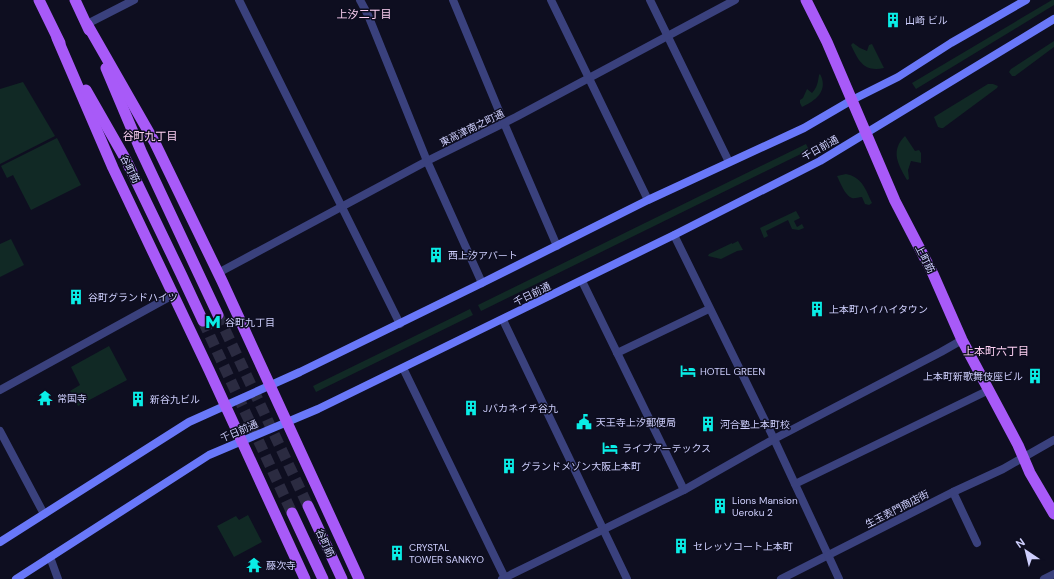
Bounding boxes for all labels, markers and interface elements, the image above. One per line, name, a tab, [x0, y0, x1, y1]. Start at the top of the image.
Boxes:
district label: 上汐二丁目	[337, 7, 392, 21]
building icon: 山崎 ビル	[884, 11, 902, 29]
place label: 山崎 ビル	[905, 14, 948, 27]
street label: 東高津南之町通	[438, 107, 506, 149]
district label: 谷町九丁目	[123, 129, 178, 143]
street label: 千日前通	[799, 133, 841, 163]
street label: 谷町筋	[117, 153, 143, 185]
street label: 上町筋	[912, 243, 938, 275]
building icon: 西上汐アパート	[427, 246, 445, 264]
place label: 西上汐アパート	[448, 249, 518, 262]
street label: 千日前通	[511, 279, 553, 309]
building icon: 谷町グランドハイツ	[67, 288, 85, 306]
place label: 谷町グランドハイツ	[88, 291, 178, 304]
building icon: 上本町ハイハイタウン	[808, 300, 826, 318]
place label: 上本町ハイハイタウン	[829, 303, 928, 316]
metro station icon: 谷町九丁目	[204, 313, 222, 331]
place label: 谷町九丁目	[225, 316, 275, 329]
district label: 上本町六丁目	[963, 344, 1029, 358]
hotel icon: HOTEL GREEN	[679, 362, 697, 380]
place label: HOTEL GREEN	[700, 365, 765, 378]
building icon: 上本町新歌舞伎座ビル	[1026, 367, 1044, 385]
place label: 上本町新歌舞伎座ビル	[923, 370, 1023, 383]
temple icon: 常国寺	[36, 389, 54, 407]
building icon: 新谷九ビル	[129, 390, 147, 408]
place label: 常国寺	[57, 392, 87, 405]
place label: 新谷九ビル	[150, 393, 200, 406]
building icon: Jバカネイチ谷九	[462, 399, 480, 417]
place label: Jバカネイチ谷九	[483, 402, 558, 415]
public building icon: 天王寺上汐郵便局	[575, 413, 593, 431]
building icon: 河合塾上本町校	[699, 415, 717, 433]
place label: 天王寺上汐郵便局	[596, 416, 676, 429]
street label: 千日前通	[218, 417, 260, 445]
place label: 河合塾上本町校	[720, 418, 790, 431]
hotel icon: ライブアーテックス	[601, 439, 619, 457]
place label: ライブアーテックス	[622, 442, 711, 455]
building icon: グランドメゾン大阪上本町	[500, 457, 518, 475]
place label: グランドメゾン大阪上本町	[521, 460, 641, 473]
street label: 生玉表門商店街	[863, 487, 931, 531]
place label: Lions Mansion Ueroku 2	[732, 494, 798, 519]
building icon: Lions Mansion Ueroku 2	[711, 497, 729, 515]
street label: 谷町筋	[313, 527, 337, 559]
north arrow	[1006, 531, 1046, 571]
text: N	[1013, 535, 1028, 551]
building icon: セレッソコート上本町	[672, 537, 690, 555]
place label: セレッソコート上本町	[693, 540, 793, 553]
place label: CRYSTAL TOWER SANKYO	[409, 541, 484, 566]
building icon: CRYSTAL TOWER SANKYO	[388, 544, 406, 562]
temple icon: 藤次寺	[245, 556, 263, 574]
place label: 藤次寺	[266, 559, 296, 572]

